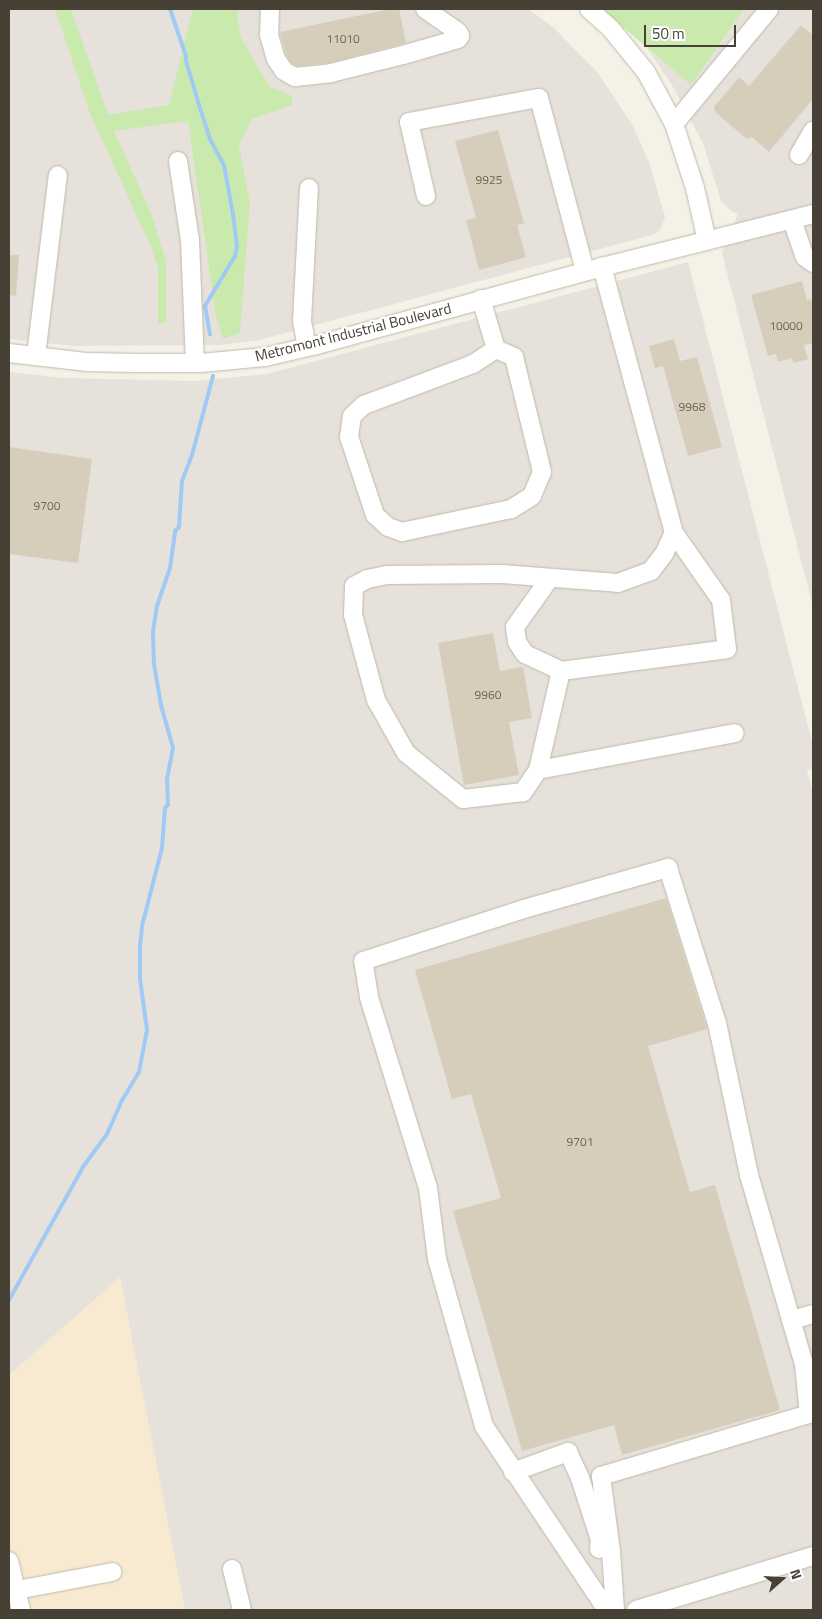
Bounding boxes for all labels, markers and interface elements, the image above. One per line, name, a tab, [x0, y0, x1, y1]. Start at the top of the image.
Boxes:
scale bar	[647, 15, 740, 47]
text: 50 m	[652, 22, 685, 45]
house number: 11010	[326, 32, 360, 46]
house number: 9925	[476, 173, 502, 187]
street label: Metromont Industrial Boulevard	[253, 299, 453, 365]
house number: 10000	[769, 319, 803, 333]
house number: 9968	[679, 400, 705, 414]
house number: 9700	[34, 499, 60, 513]
house number: 9960	[475, 688, 501, 702]
house number: 9701	[567, 1135, 593, 1149]
north arrow	[757, 1554, 807, 1604]
text: N	[785, 1566, 808, 1582]

